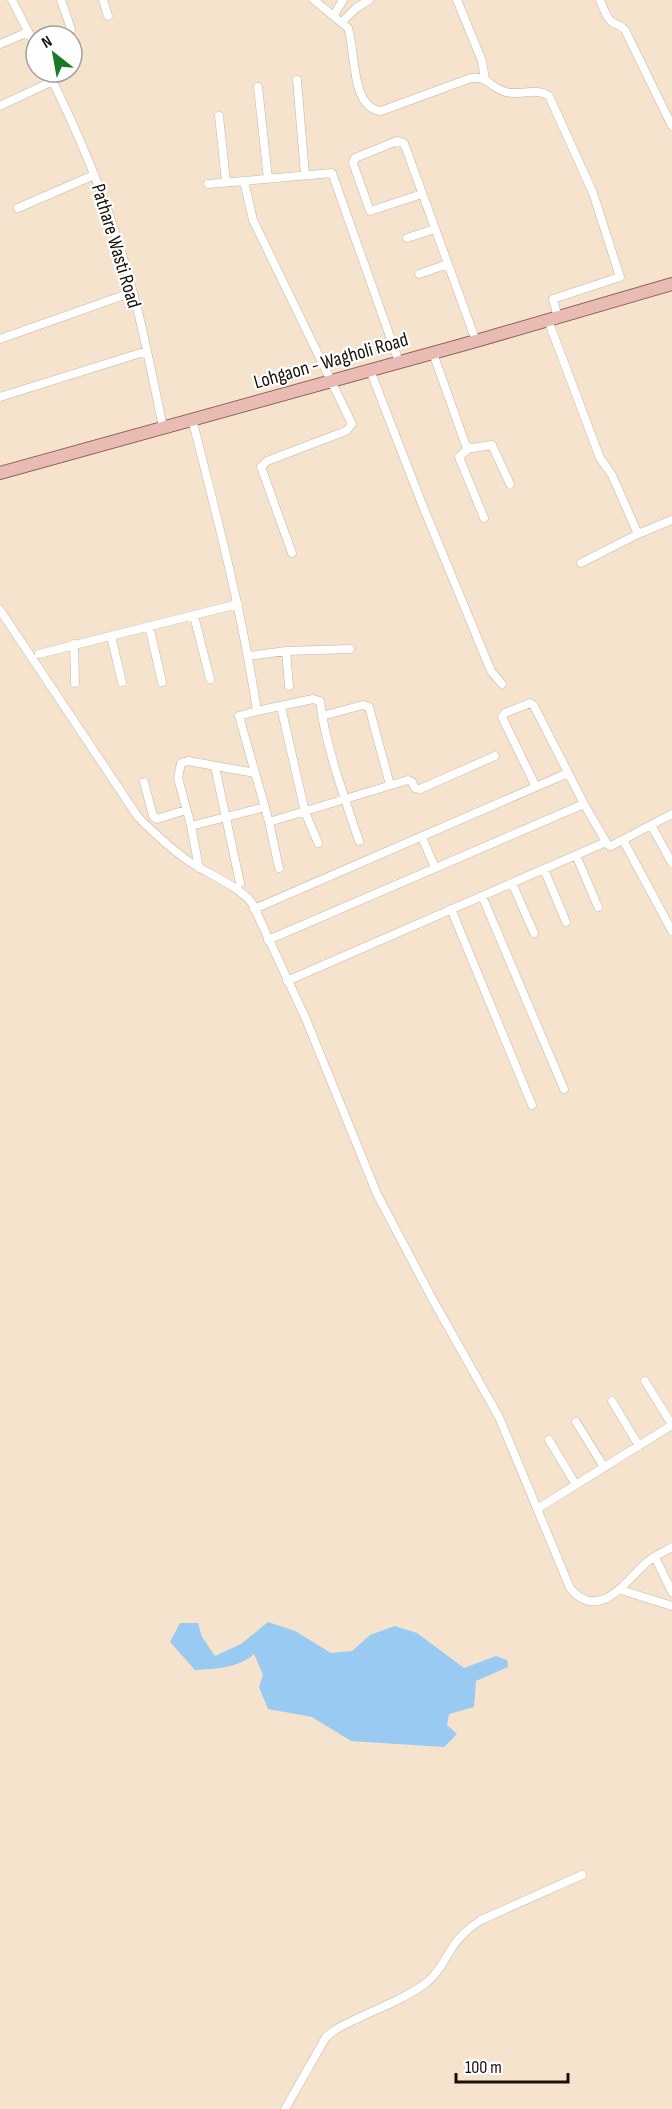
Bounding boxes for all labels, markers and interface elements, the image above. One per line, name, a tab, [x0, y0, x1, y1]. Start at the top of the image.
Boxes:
north arrow	[24, 24, 84, 84]
text: N	[38, 32, 56, 53]
street label: Pathare Wasti Road	[86, 181, 146, 311]
street label: Lohgaon - Wagholi Road	[251, 327, 411, 395]
scale bar	[456, 2046, 568, 2084]
text: 100 m	[465, 2057, 502, 2078]

